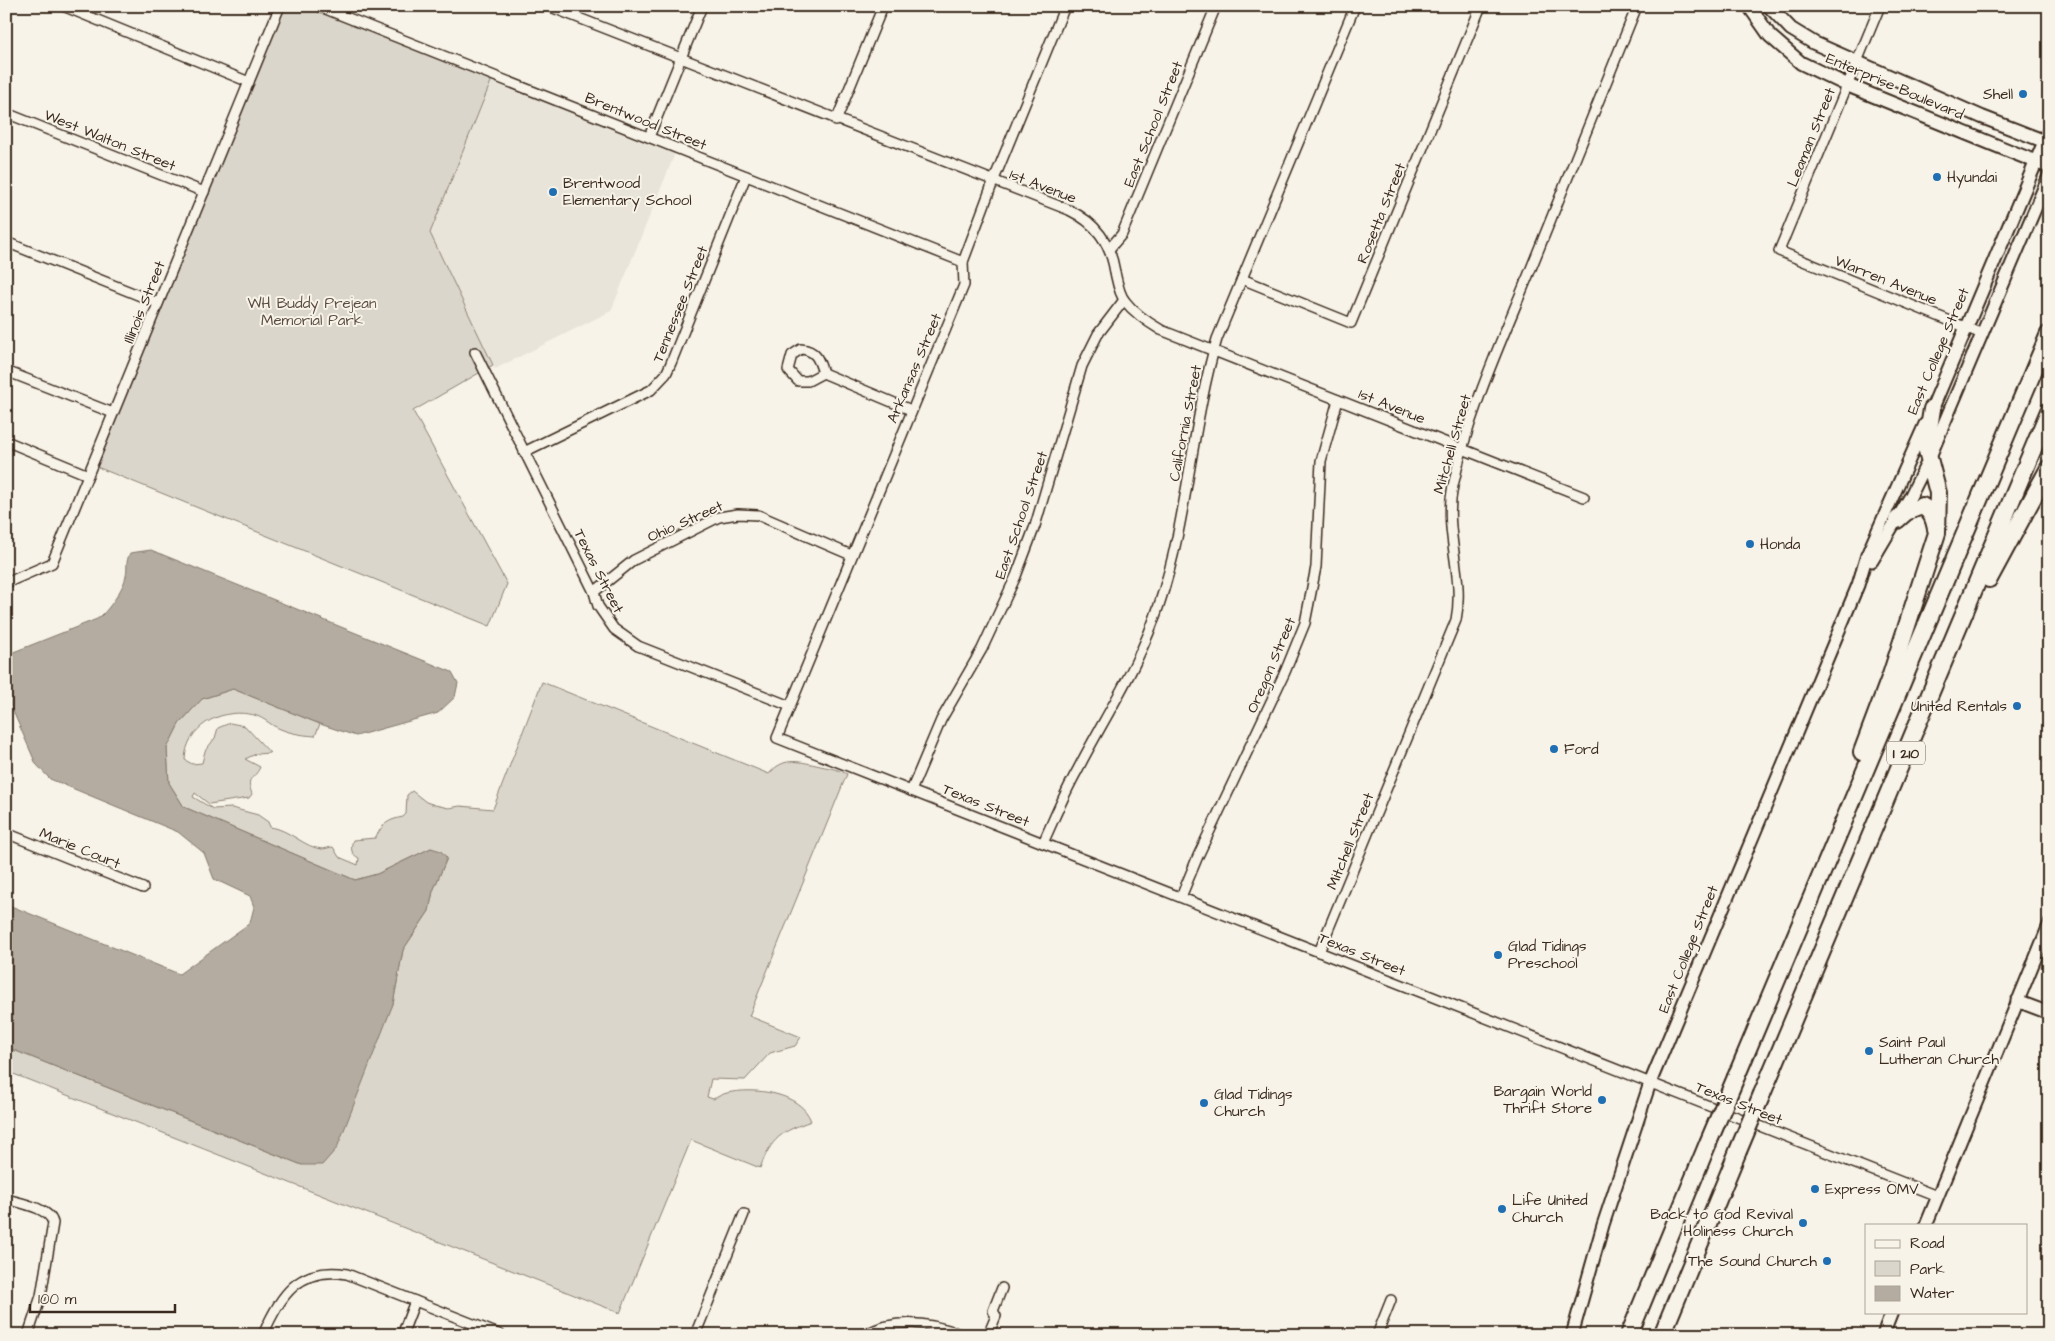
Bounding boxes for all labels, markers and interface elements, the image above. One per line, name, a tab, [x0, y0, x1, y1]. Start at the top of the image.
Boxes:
street label: Enterprise Boulevard	[1823, 48, 1967, 125]
street label: East School Street	[1119, 58, 1188, 190]
street label: Leaman Street	[1782, 84, 1841, 190]
place label: Shell	[1983, 84, 2013, 105]
street label: Brentwood Street	[582, 87, 710, 155]
marker: Shell	[2017, 88, 2029, 100]
street label: West Walton Street	[41, 104, 179, 176]
street label: Rosetta Street	[1352, 160, 1411, 267]
street label: 1st Avenue	[1006, 164, 1079, 209]
place label: Hyundai	[1947, 167, 1998, 189]
marker: Hyundai	[1931, 171, 1943, 183]
place label: Brentwood Elementary School	[563, 173, 692, 212]
marker: Brentwood Elementary School	[547, 186, 559, 198]
street label: Tennessee Street	[647, 243, 713, 366]
street label: Warren Avenue	[1832, 250, 1940, 311]
street label: Illinois Street	[118, 258, 171, 347]
street label: East College Street	[1902, 284, 1976, 418]
park label: WH Buddy Prejean Memorial Park	[248, 293, 377, 331]
street label: Arkansas Street	[882, 310, 947, 426]
street label: California Street	[1164, 363, 1207, 483]
street label: 1st Avenue	[1355, 384, 1428, 429]
street label: Mitchell Street	[1428, 392, 1477, 496]
street label: East School Street	[990, 448, 1053, 582]
street label: Ohio Street	[644, 495, 726, 547]
street label: Texas Street	[568, 525, 629, 617]
place label: Honda	[1760, 534, 1801, 555]
marker: Honda	[1744, 538, 1756, 550]
street label: Oregon Street	[1242, 614, 1302, 717]
place label: United Rentals	[1911, 696, 2007, 717]
marker: United Rentals	[2011, 700, 2023, 712]
place label: Ford	[1564, 739, 1599, 760]
road number: I 210	[1887, 741, 1925, 764]
marker: Ford	[1548, 743, 1560, 755]
street label: Texas Street	[939, 779, 1032, 832]
street label: Mitchell Street	[1321, 790, 1379, 893]
street label: Marie Court	[36, 823, 123, 874]
street label: East College Street	[1653, 882, 1725, 1017]
street label: Texas Street	[1315, 928, 1408, 981]
place label: Glad Tidings Preschool	[1508, 936, 1587, 974]
marker: Glad Tidings Preschool	[1492, 949, 1504, 961]
place label: Saint Paul Lutheran Church	[1879, 1032, 1999, 1070]
marker: Saint Paul Lutheran Church	[1863, 1045, 1875, 1057]
street label: Texas Street	[1692, 1077, 1785, 1130]
place label: Bargain World Thrift Store	[1493, 1081, 1592, 1119]
place label: Glad Tidings Church	[1214, 1084, 1293, 1122]
marker: Bargain World Thrift Store	[1596, 1094, 1608, 1106]
marker: Glad Tidings Church	[1198, 1097, 1210, 1109]
place label: Express OMV	[1825, 1179, 1919, 1200]
marker: Express OMV	[1809, 1183, 1821, 1195]
place label: Life United Church	[1512, 1190, 1588, 1228]
marker: Life United Church	[1496, 1203, 1508, 1215]
place label: Back to God Revival Holiness Church	[1650, 1204, 1794, 1242]
marker: Back to God Revival Holiness Church	[1797, 1217, 1809, 1229]
legend	[1865, 1224, 2028, 1314]
text: Road	[1910, 1233, 1945, 1254]
place label: The Sound Church	[1688, 1251, 1818, 1272]
marker: The Sound Church	[1821, 1255, 1833, 1267]
text: Park	[1910, 1259, 1945, 1280]
scale bar	[30, 1281, 175, 1313]
text: Water	[1910, 1283, 1954, 1304]
text: 100 m	[38, 1289, 77, 1310]

